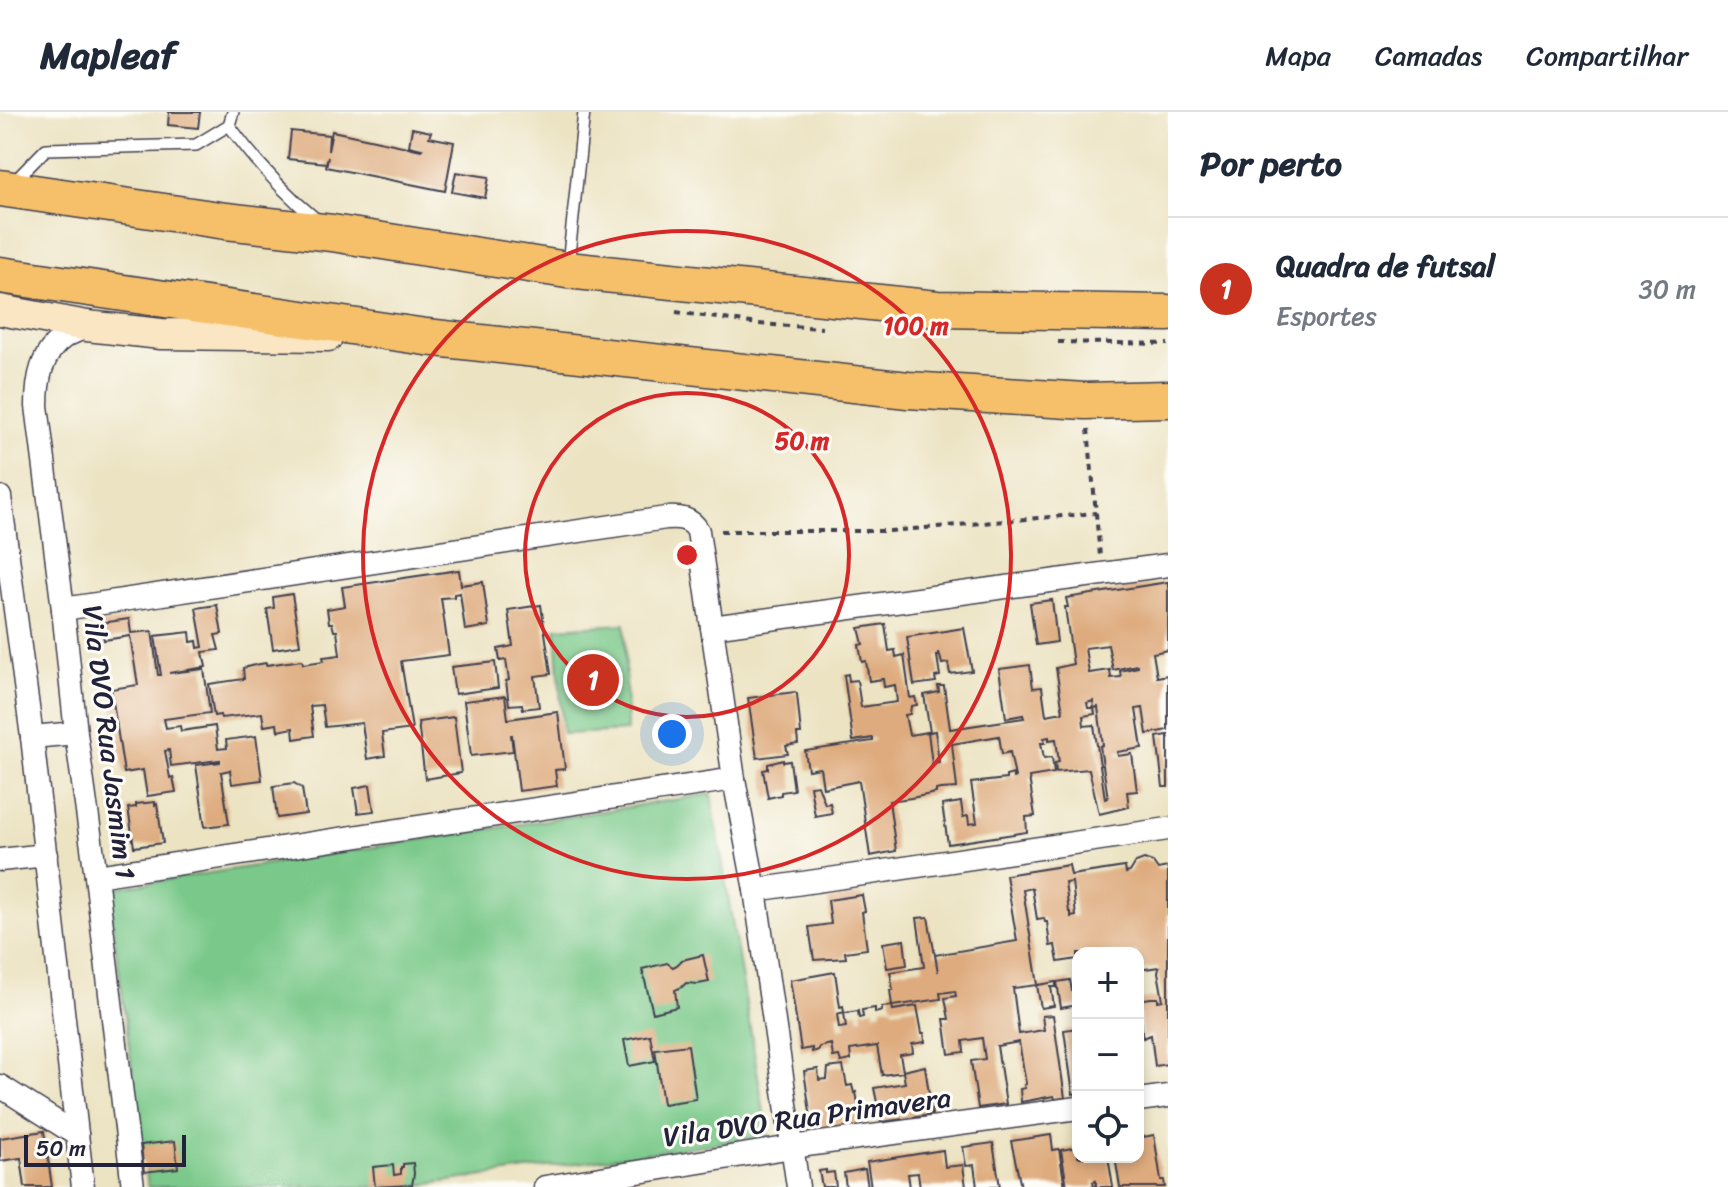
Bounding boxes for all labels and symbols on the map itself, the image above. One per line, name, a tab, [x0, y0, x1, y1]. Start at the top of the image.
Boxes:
text: 100 m	[883, 305, 949, 347]
text: 50 m	[775, 420, 830, 462]
centre of rings	[673, 541, 701, 569]
street label: Vila DVO Rua Jasmim 1	[68, 602, 150, 882]
pin: 1	[567, 650, 619, 710]
your location	[652, 714, 692, 754]
street label: Vila DVO Rua Primavera	[660, 1073, 954, 1161]
scale bar	[24, 1131, 186, 1167]

